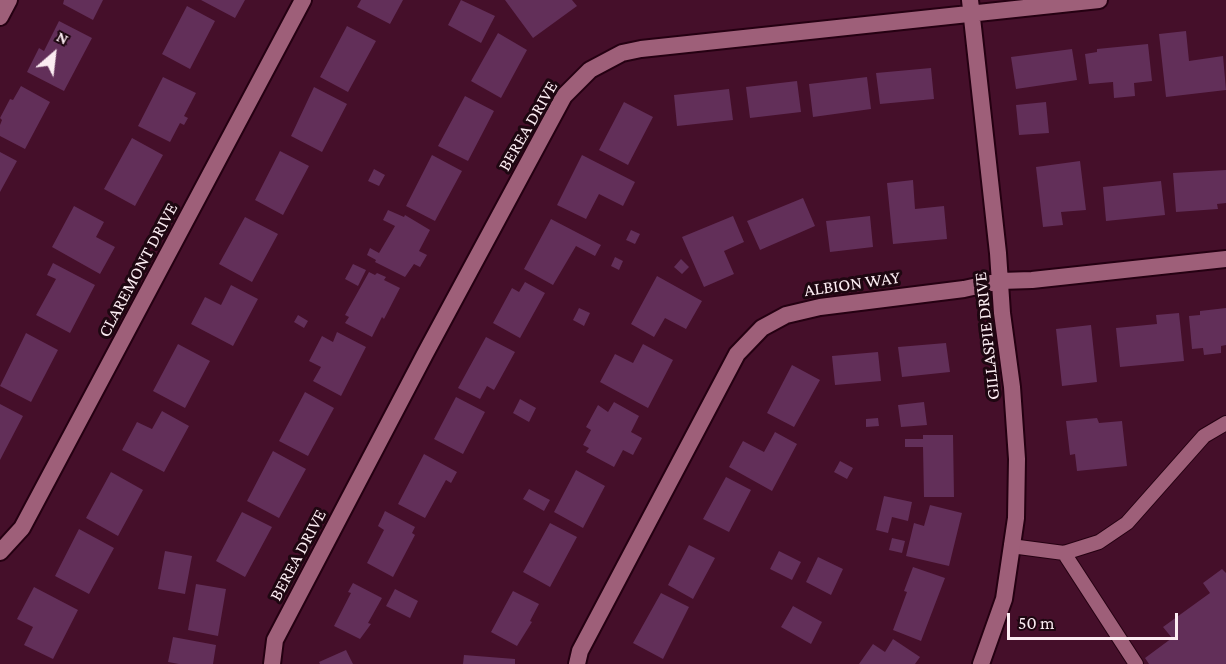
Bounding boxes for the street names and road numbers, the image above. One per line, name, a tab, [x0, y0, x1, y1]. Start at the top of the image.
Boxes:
street label: BEREA DRIVE	[494, 77, 562, 175]
street label: CLAREMONT DRIVE	[93, 199, 183, 341]
street label: ALBION WAY	[803, 267, 901, 301]
street label: GILLASPIE DRIVE	[970, 271, 1004, 401]
street label: BEREA DRIVE	[265, 506, 331, 604]

